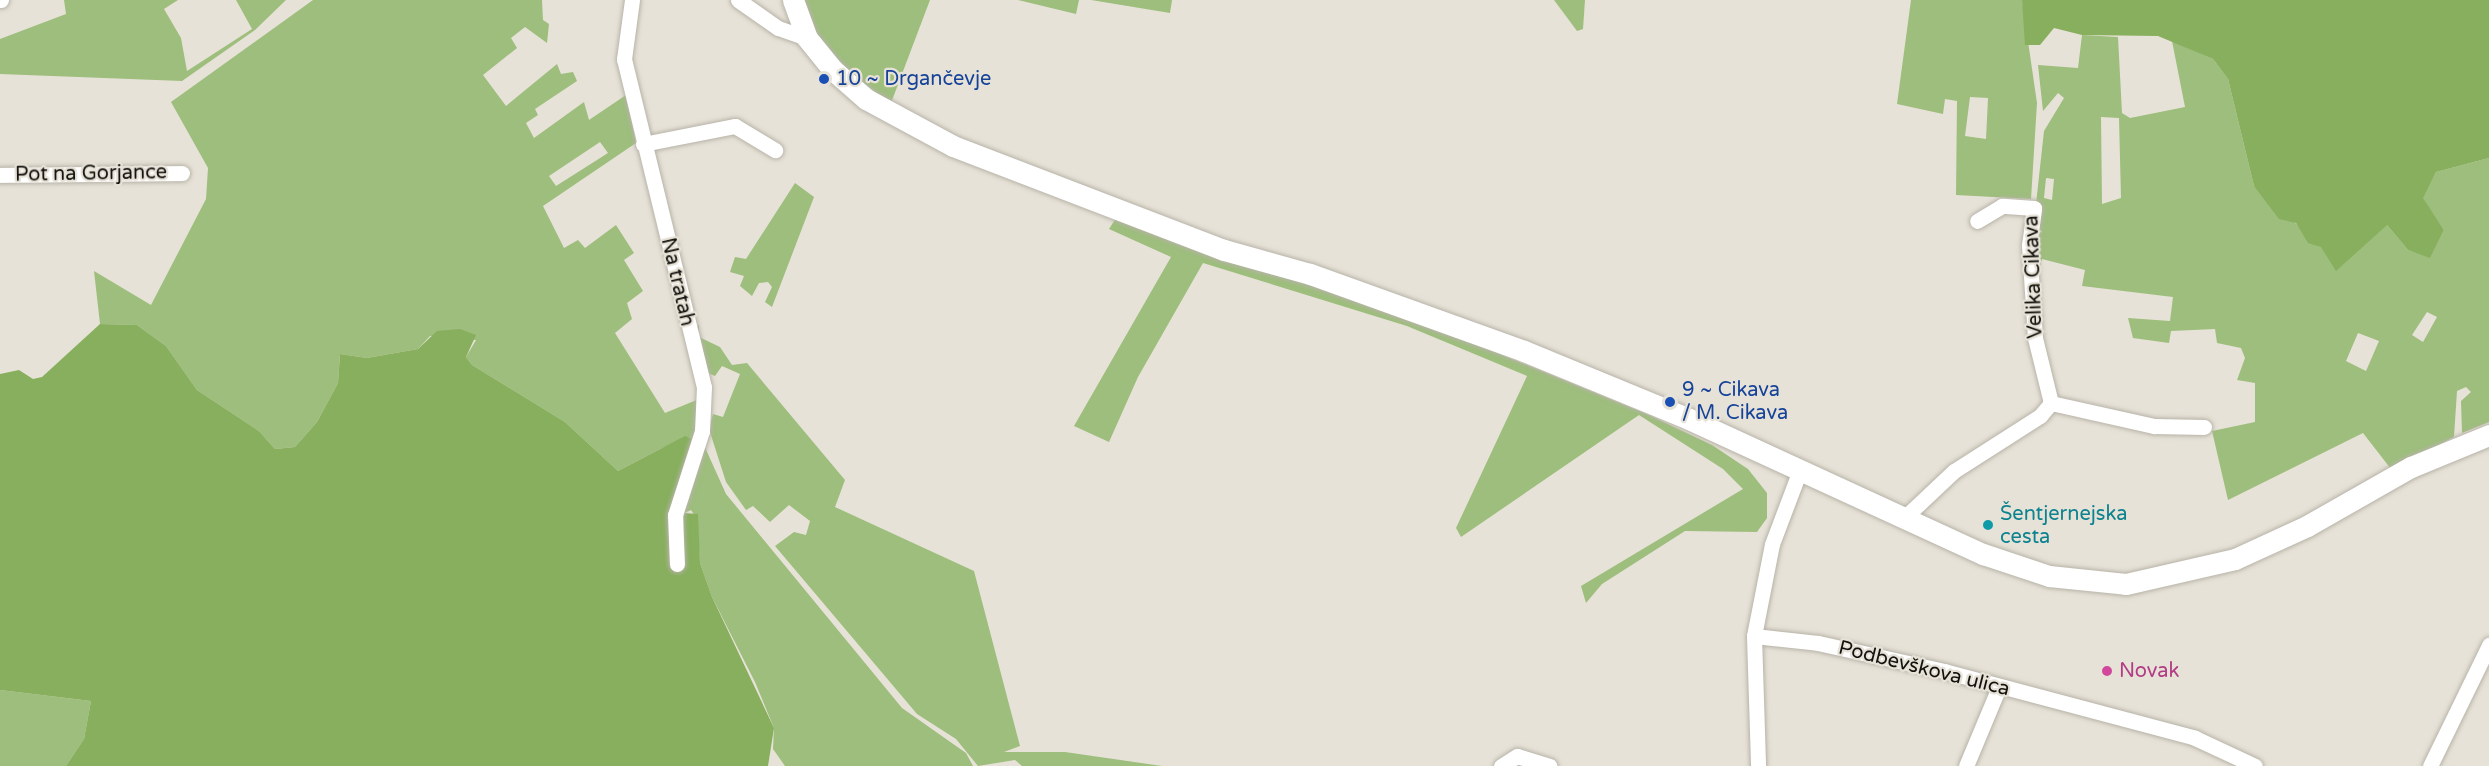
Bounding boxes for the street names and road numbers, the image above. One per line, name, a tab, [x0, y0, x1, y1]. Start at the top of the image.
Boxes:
street label: Pot na Gorjance	[15, 161, 167, 187]
street label: Velika Cikava	[2020, 215, 2048, 339]
street label: Na tratah	[655, 236, 699, 328]
street label: Podbevškova ulica	[1836, 636, 2012, 702]

